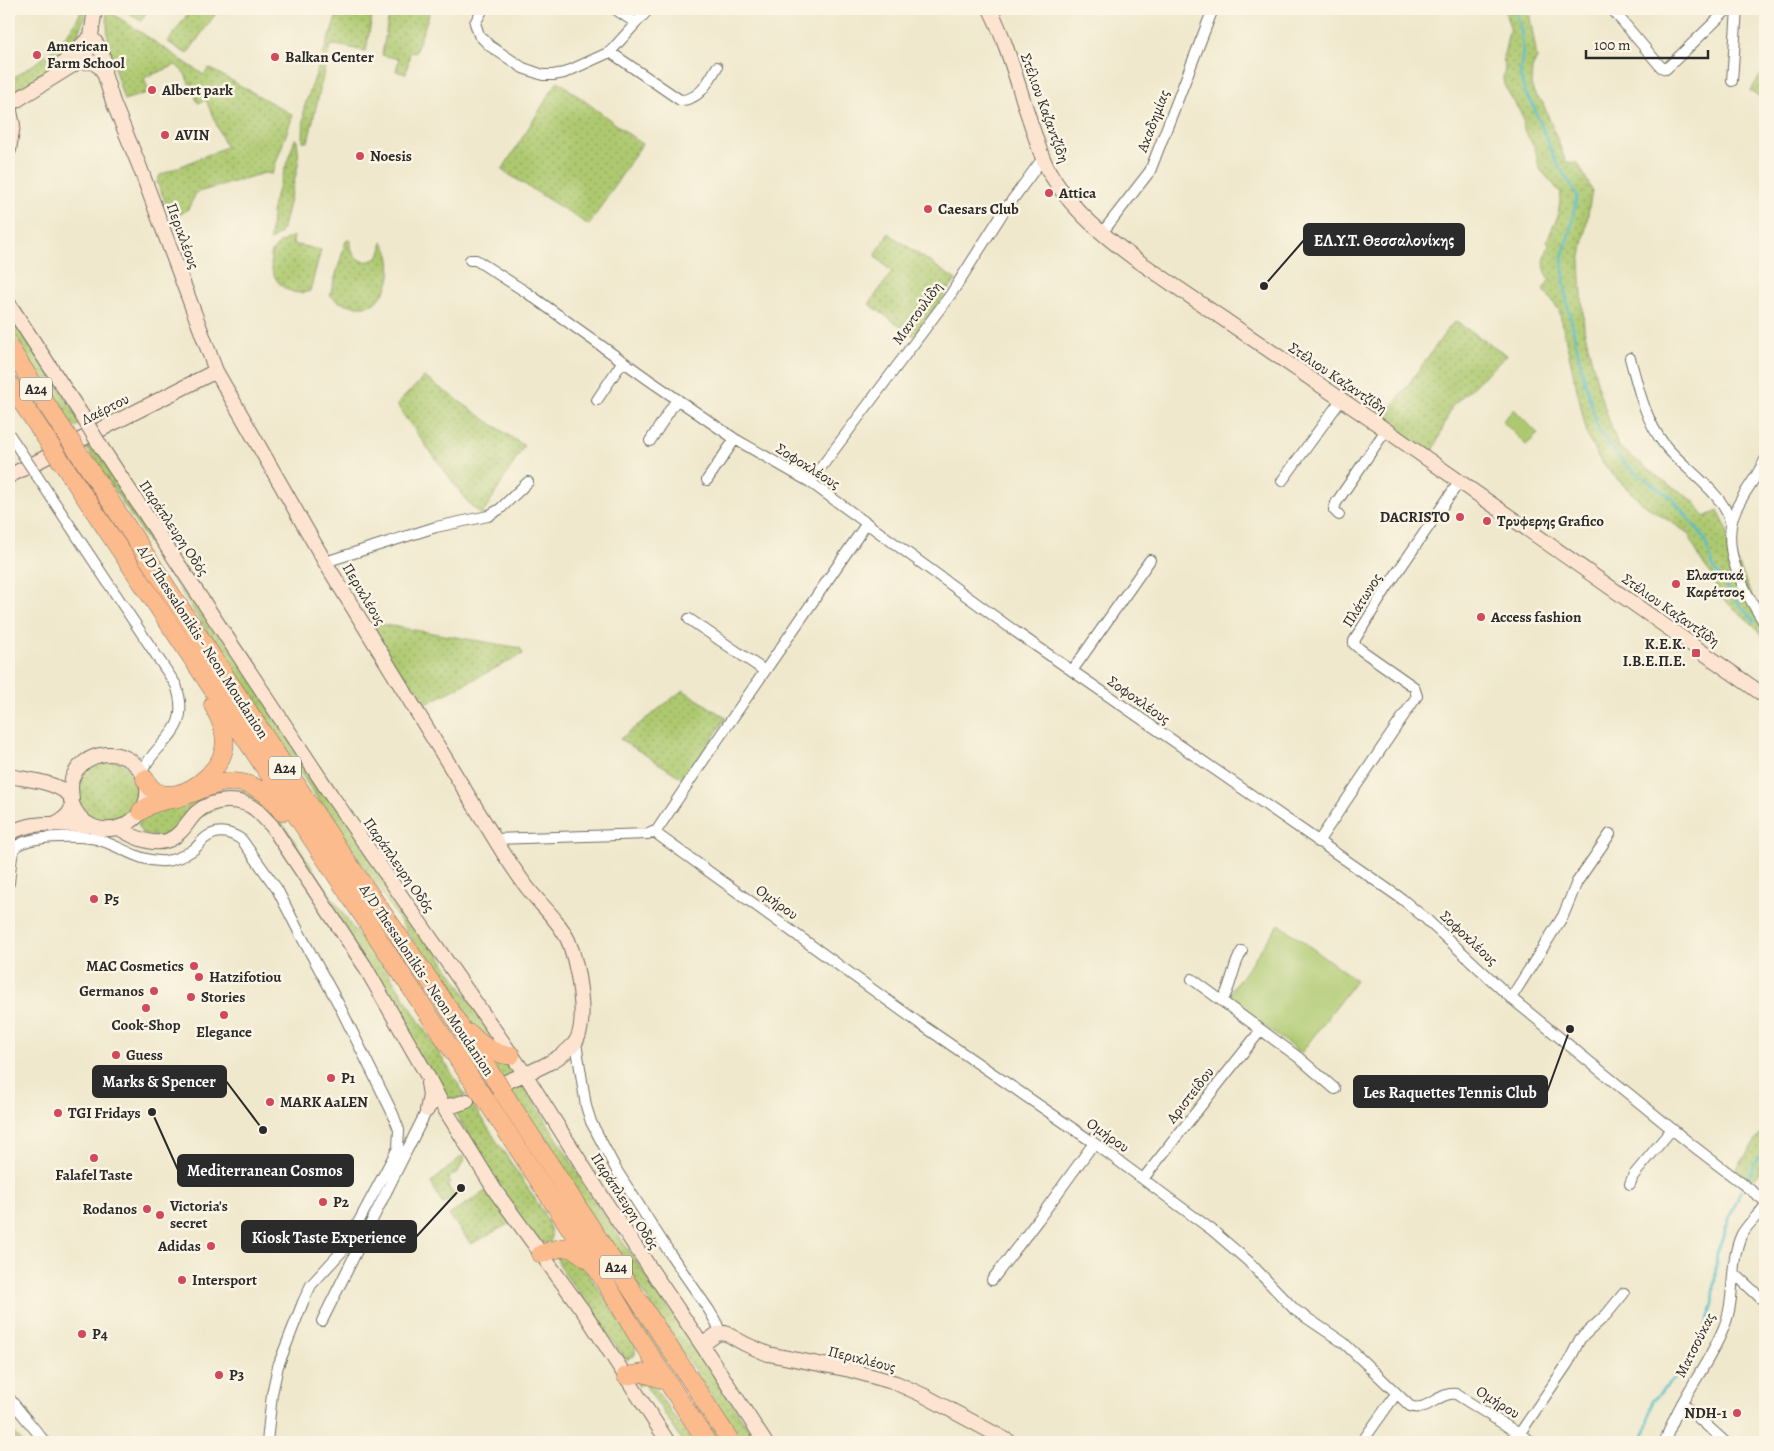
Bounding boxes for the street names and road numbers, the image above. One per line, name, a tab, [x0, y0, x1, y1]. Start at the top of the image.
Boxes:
street label: Στέλιου Καζαντζίδη	[1016, 50, 1074, 166]
street label: Ακαδημίας	[1132, 87, 1174, 156]
street label: Περικλέους	[162, 200, 204, 272]
street label: Μαντουλίδη	[887, 277, 947, 349]
street label: Στέλιου Καζαντζίδη	[1285, 337, 1391, 419]
road number: Α24	[20, 378, 52, 400]
street label: Λαέρτου	[77, 388, 132, 430]
street label: Σοφοκλέους	[772, 438, 844, 494]
street label: Παράπλευρη Οδός	[135, 476, 213, 580]
street label: A/D Thessalonikis - Neon Moudanion	[132, 540, 273, 743]
street label: Περικλέους	[338, 559, 390, 629]
street label: Πλάτωνος	[1338, 569, 1386, 631]
street label: Στέλιου Καζαντζίδη	[1618, 569, 1724, 651]
street label: Σοφοκλέους	[1104, 671, 1174, 729]
road number: Α24	[269, 756, 301, 780]
street label: Παράπλευρη Οδός	[359, 814, 439, 916]
street label: A/D Thessalonikis - Neon Moudanion	[355, 879, 499, 1080]
street label: Ομήρου	[752, 880, 802, 924]
street label: Σοφοκλέους	[1436, 906, 1502, 970]
street label: Αριστείδου	[1161, 1063, 1218, 1128]
street label: Ομήρου	[1083, 1113, 1134, 1157]
street label: Παράπλευρη Οδός	[586, 1149, 664, 1253]
road number: Α24	[600, 1256, 632, 1278]
street label: Ματσούκας	[1670, 1309, 1720, 1381]
street label: Περικλέους	[826, 1341, 898, 1377]
street label: Ομήρου	[1472, 1381, 1524, 1423]

